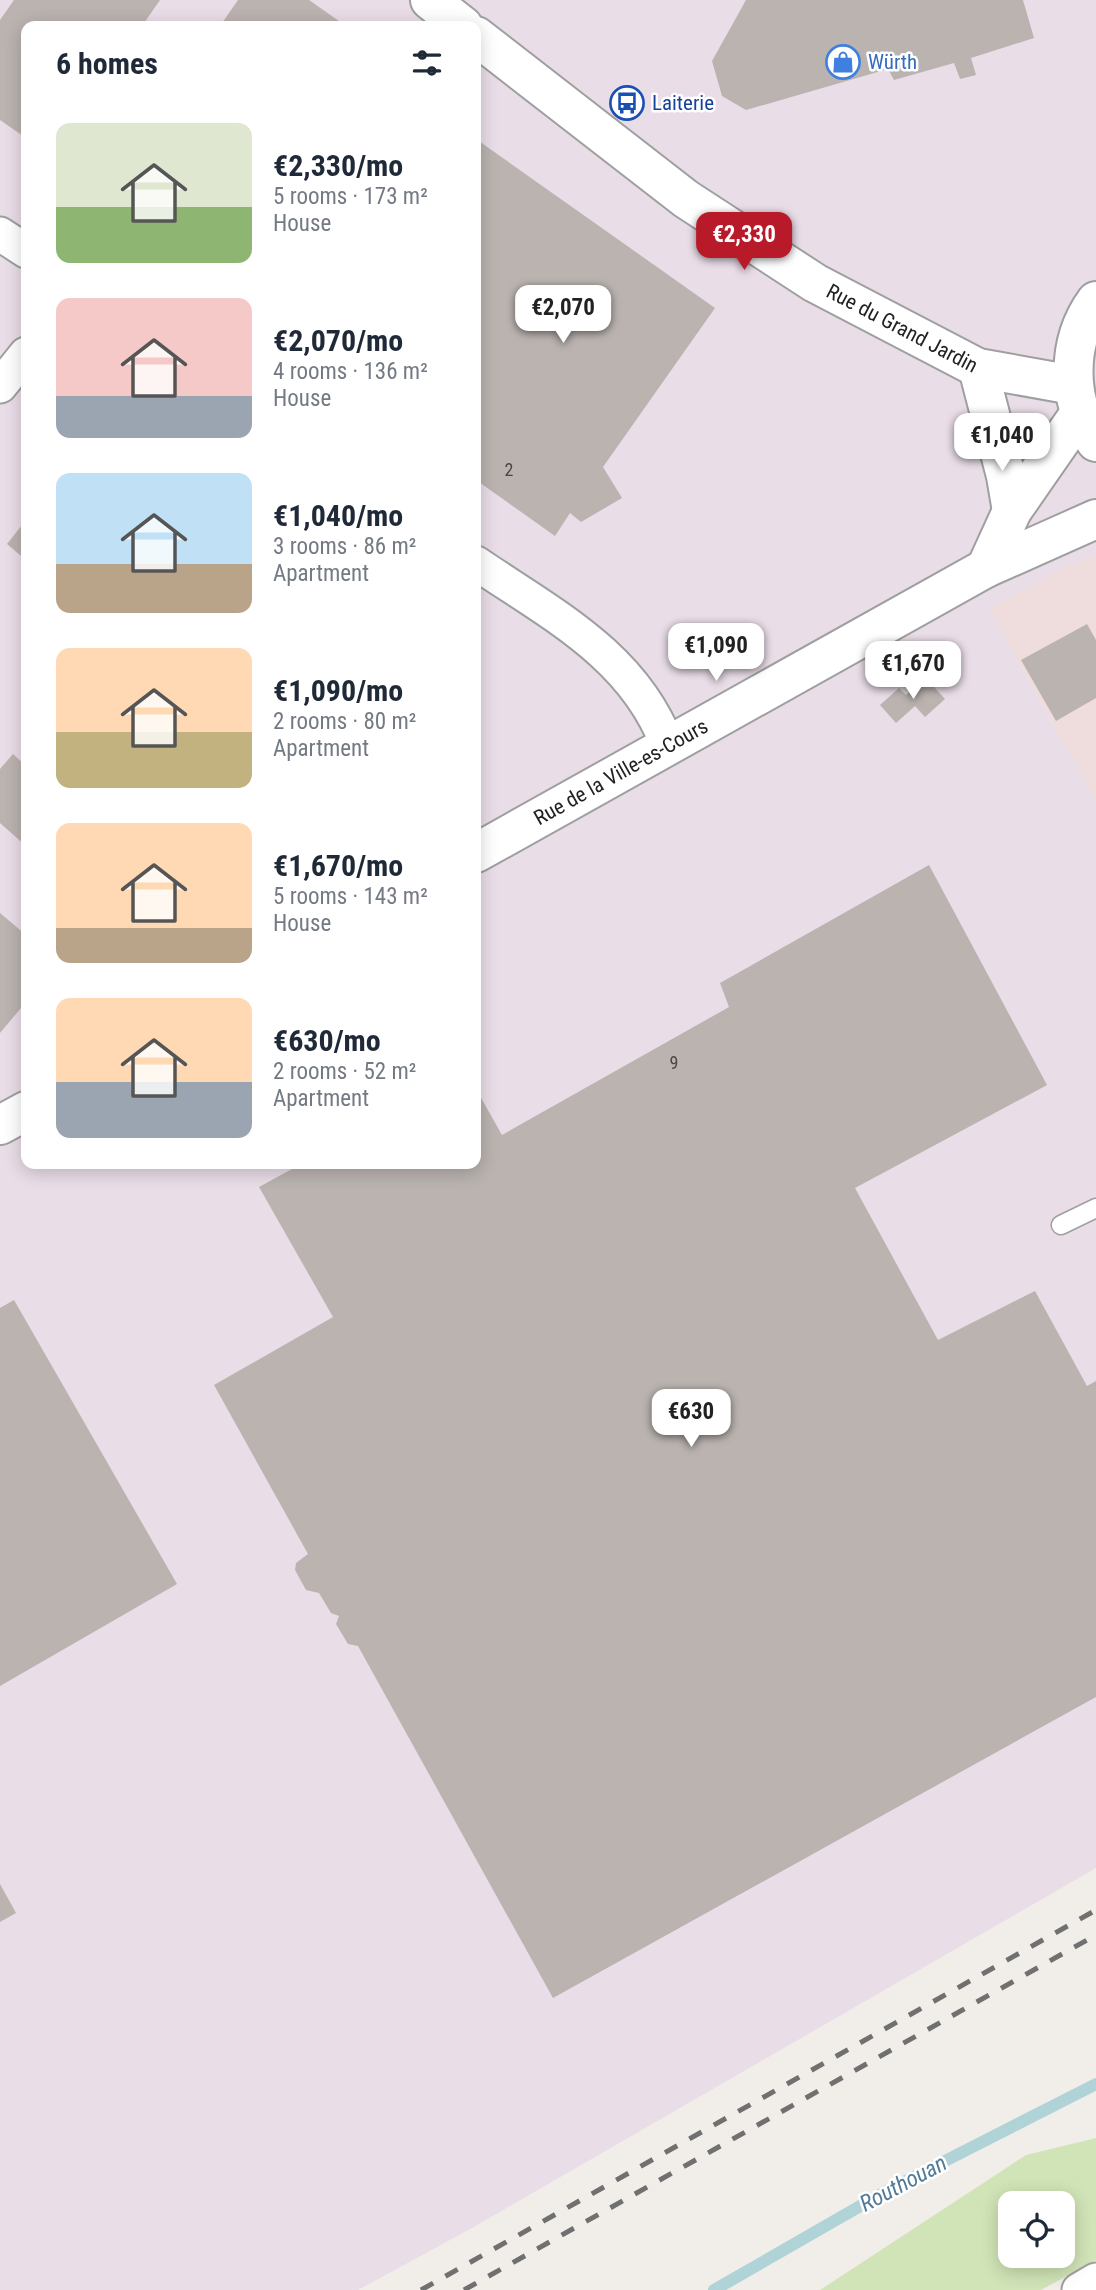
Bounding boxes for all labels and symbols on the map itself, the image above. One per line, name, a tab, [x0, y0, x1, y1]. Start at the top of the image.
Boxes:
shop icon: Würth	[824, 43, 862, 81]
place label: Würth	[868, 50, 917, 74]
bus stop icon: Laiterie	[608, 84, 646, 122]
place label: Laiterie	[652, 91, 714, 115]
pin: €2,330	[687, 212, 801, 272]
street label: Rue du Grand Jardin	[822, 279, 982, 378]
pin: €2,070	[506, 286, 620, 345]
pin: €1,040	[945, 414, 1059, 473]
house number: 2	[505, 459, 514, 480]
pin: €1,090	[659, 624, 773, 683]
pin: €1,670	[856, 642, 970, 701]
street label: Rue de la Ville-es-Cours	[530, 714, 712, 830]
house number: 9	[670, 1052, 678, 1073]
pin: €630	[650, 1390, 732, 1449]
water label: Routhouan	[855, 2149, 951, 2218]

